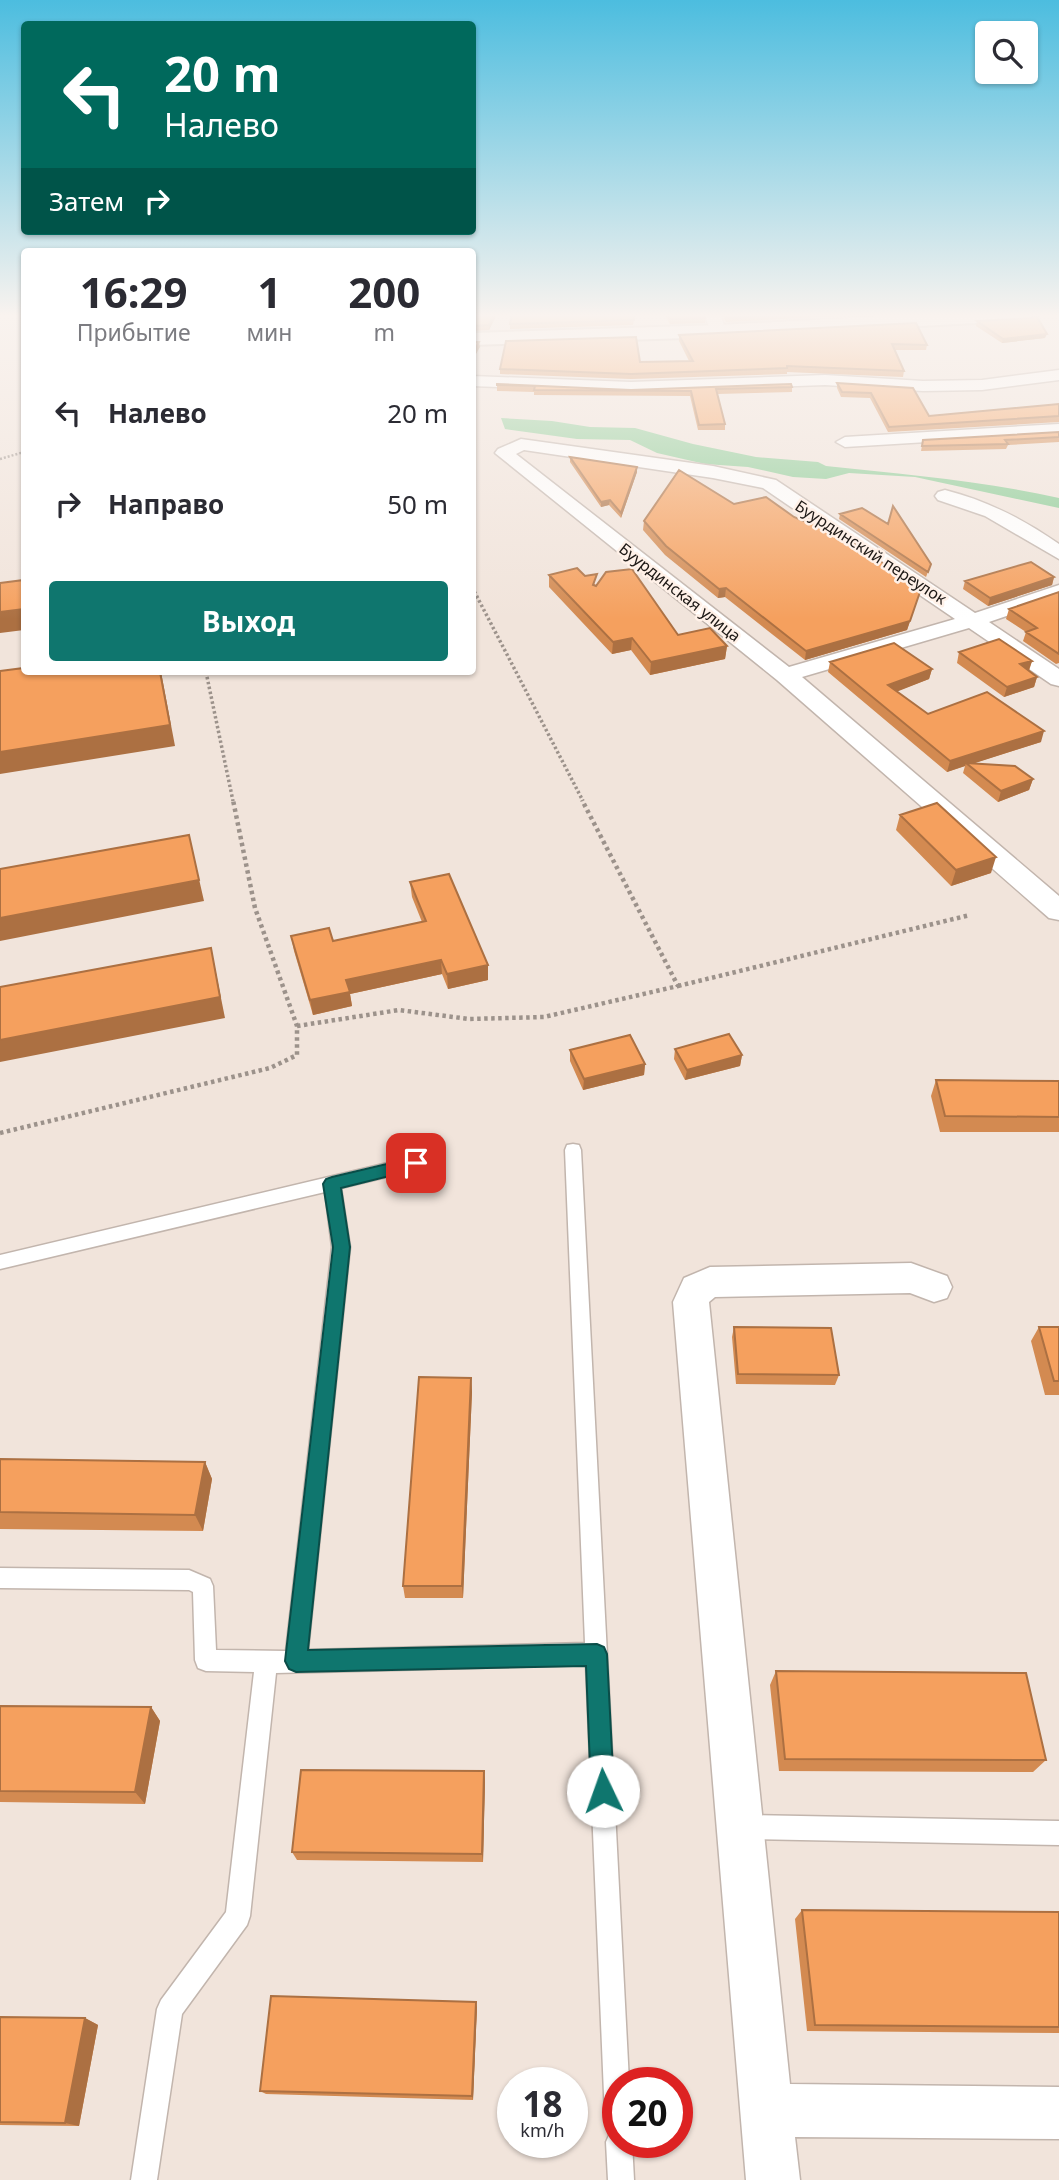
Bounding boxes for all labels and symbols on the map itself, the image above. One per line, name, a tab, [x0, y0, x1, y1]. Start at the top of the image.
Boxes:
street label: Буурдинский переулок	[791, 495, 952, 610]
street label: Буурдинская улица	[615, 538, 745, 646]
pin	[386, 1133, 446, 1193]
position arrow	[566, 1754, 640, 1828]
speed limit sign: 20	[602, 2067, 693, 2158]

